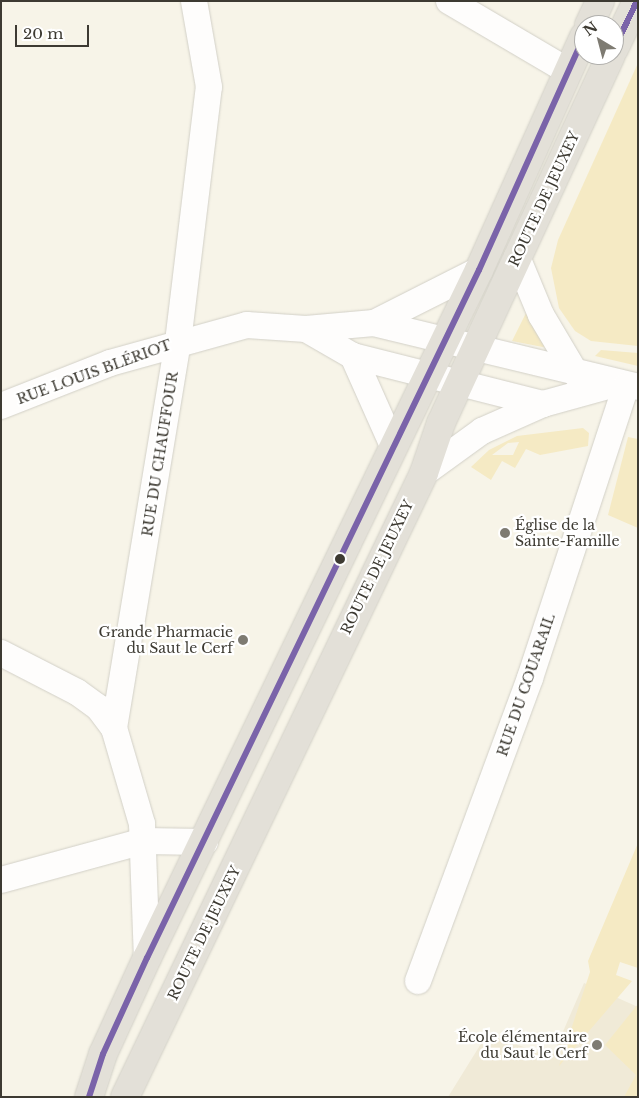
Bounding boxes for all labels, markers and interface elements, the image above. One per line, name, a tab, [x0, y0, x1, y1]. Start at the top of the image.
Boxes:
scale bar	[18, 15, 91, 47]
north arrow	[574, 15, 624, 65]
text: N	[580, 18, 601, 40]
text: 20 m	[23, 24, 63, 43]
street label: ROUTE DE JEUXEY	[505, 129, 583, 269]
street label: RUE LOUIS BLÉRIOT	[15, 336, 173, 408]
street label: RUE DU CHAUFFOUR	[139, 370, 181, 538]
street label: ROUTE DE JEUXEY	[337, 497, 417, 637]
place label: Église de la Sainte-Famille	[515, 517, 619, 550]
marker: Église de la Sainte-Famille	[499, 527, 511, 539]
unlabelled marker	[335, 554, 345, 564]
street label: RUE DU COUARAIL	[494, 612, 558, 758]
place label: Grande Pharmacie du Saut le Cerf	[98, 624, 233, 656]
marker: Grande Pharmacie du Saut le Cerf	[237, 634, 249, 646]
street label: ROUTE DE JEUXEY	[164, 863, 244, 1003]
place label: École élémentaire du Saut le Cerf	[458, 1029, 587, 1062]
marker: École élémentaire du Saut le Cerf	[591, 1039, 603, 1051]

